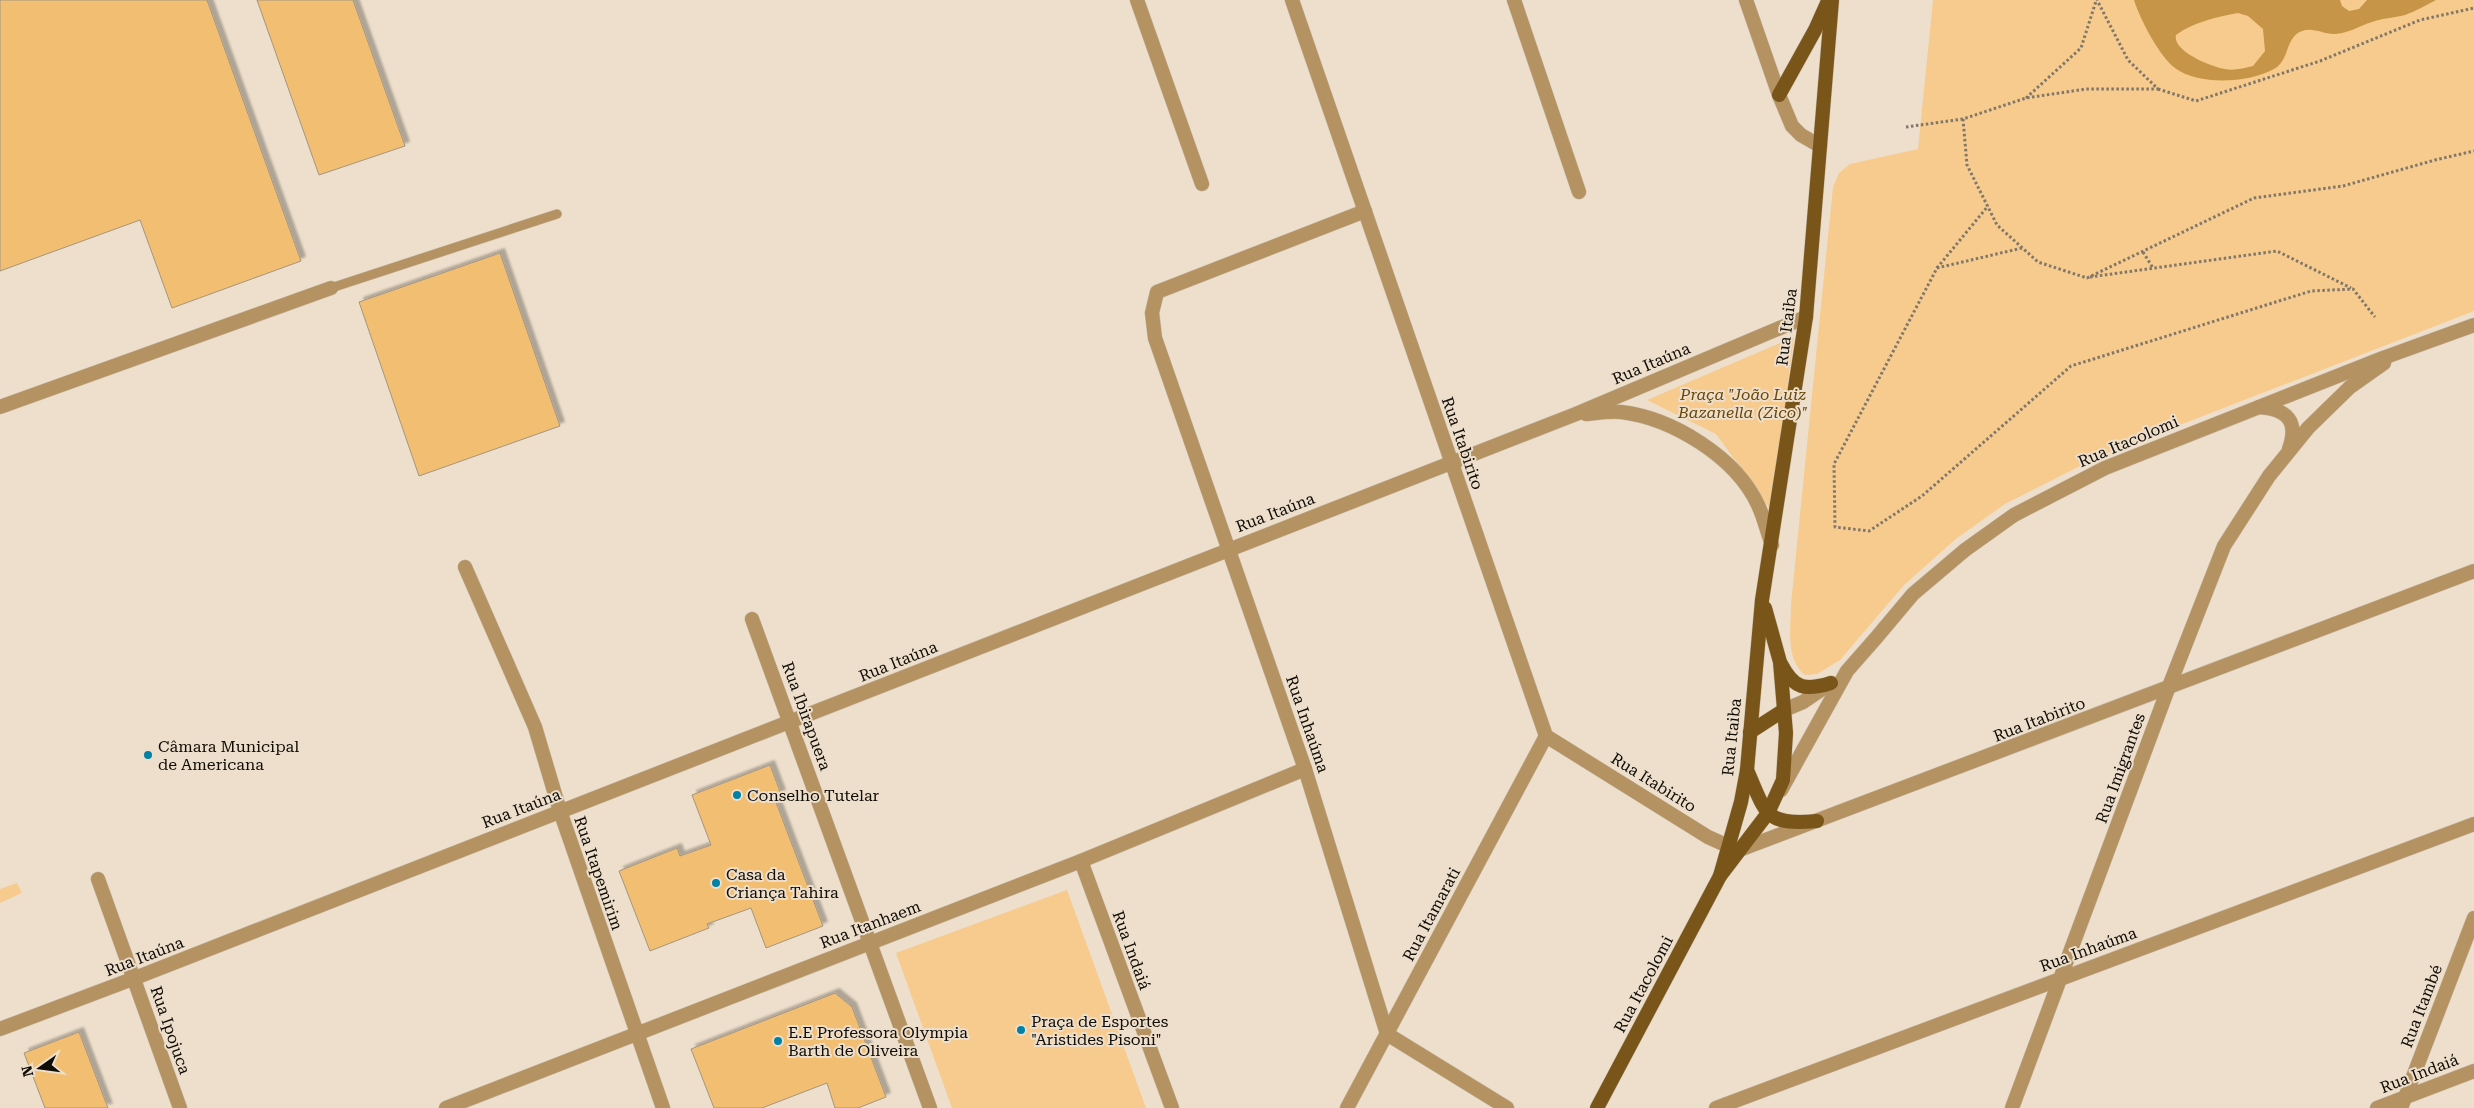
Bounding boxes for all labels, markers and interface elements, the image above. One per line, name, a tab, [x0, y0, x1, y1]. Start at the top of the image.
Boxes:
street label: Rua Itaiba	[1772, 287, 1801, 367]
street label: Rua Itaúna	[1609, 338, 1693, 388]
park label: Praça "João Luiz Bazanella (Zico)"	[1677, 385, 1808, 422]
street label: Rua Itabirito	[1438, 394, 1487, 492]
street label: Rua Itacolomi	[2075, 412, 2181, 471]
street label: Rua Itaúna	[1233, 489, 1318, 536]
street label: Rua Itaúna	[856, 637, 941, 686]
street label: Rua Ibirapuera	[778, 659, 835, 773]
street label: Rua Inhaúma	[1282, 673, 1333, 776]
street label: Rua Itabirito	[1991, 693, 2088, 746]
street label: Rua Itaiba	[1718, 697, 1745, 777]
street label: Rua Imigrantes	[2092, 710, 2149, 826]
place label: Câmara Municipal de Americana	[158, 737, 299, 774]
marker: Câmara Municipal de Americana	[142, 749, 154, 761]
street label: Rua Itabirito	[1608, 749, 1700, 816]
street label: Rua Itaúna	[479, 785, 564, 832]
place label: Conselho Tutelar	[747, 786, 880, 805]
marker: Conselho Tutelar	[731, 789, 743, 801]
street label: Rua Itapemirim	[570, 814, 627, 933]
street label: Rua Itamarati	[1399, 864, 1464, 964]
place label: Casa da Criança Tahira	[726, 865, 839, 902]
marker: Casa da Criança Tahira	[710, 877, 722, 889]
street label: Rua Itanhaem	[817, 896, 924, 952]
street label: Rua Indaiá	[1108, 908, 1155, 993]
street label: Rua Inhaúma	[2037, 923, 2140, 976]
street label: Rua Itacolomi	[1610, 932, 1677, 1036]
street label: Rua Itaúna	[102, 933, 187, 980]
street label: Rua Itambé	[2397, 962, 2446, 1050]
street label: Rua Ipojuca	[147, 983, 195, 1077]
place label: Praça de Esportes "Aristides Pisoni"	[1031, 1012, 1169, 1049]
place label: E.E Professora Olympia Barth de Oliveira	[788, 1023, 968, 1060]
marker: Praça de Esportes "Aristides Pisoni"	[1015, 1024, 1027, 1036]
marker: E.E Professora Olympia Barth de Oliveira	[772, 1035, 784, 1047]
north arrow	[15, 1043, 65, 1093]
street label: Rua Indaiá	[2377, 1050, 2461, 1097]
text: N	[18, 1064, 36, 1078]

